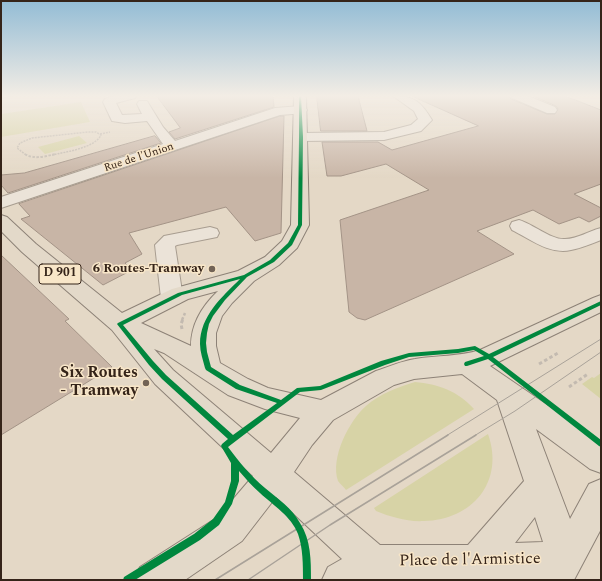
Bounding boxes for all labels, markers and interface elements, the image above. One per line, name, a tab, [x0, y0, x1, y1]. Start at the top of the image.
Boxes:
street label: Rue de l'Union	[102, 141, 176, 175]
place label: 6 Routes-Tramway	[93, 261, 204, 277]
road number: D 901	[39, 264, 81, 284]
marker: 6 Routes-Tramway	[207, 264, 217, 274]
place label: Six Routes - Tramway	[60, 364, 138, 402]
marker: Six Routes - Tramway	[141, 378, 151, 388]
street label: Place de l'Armistice	[399, 550, 541, 572]

